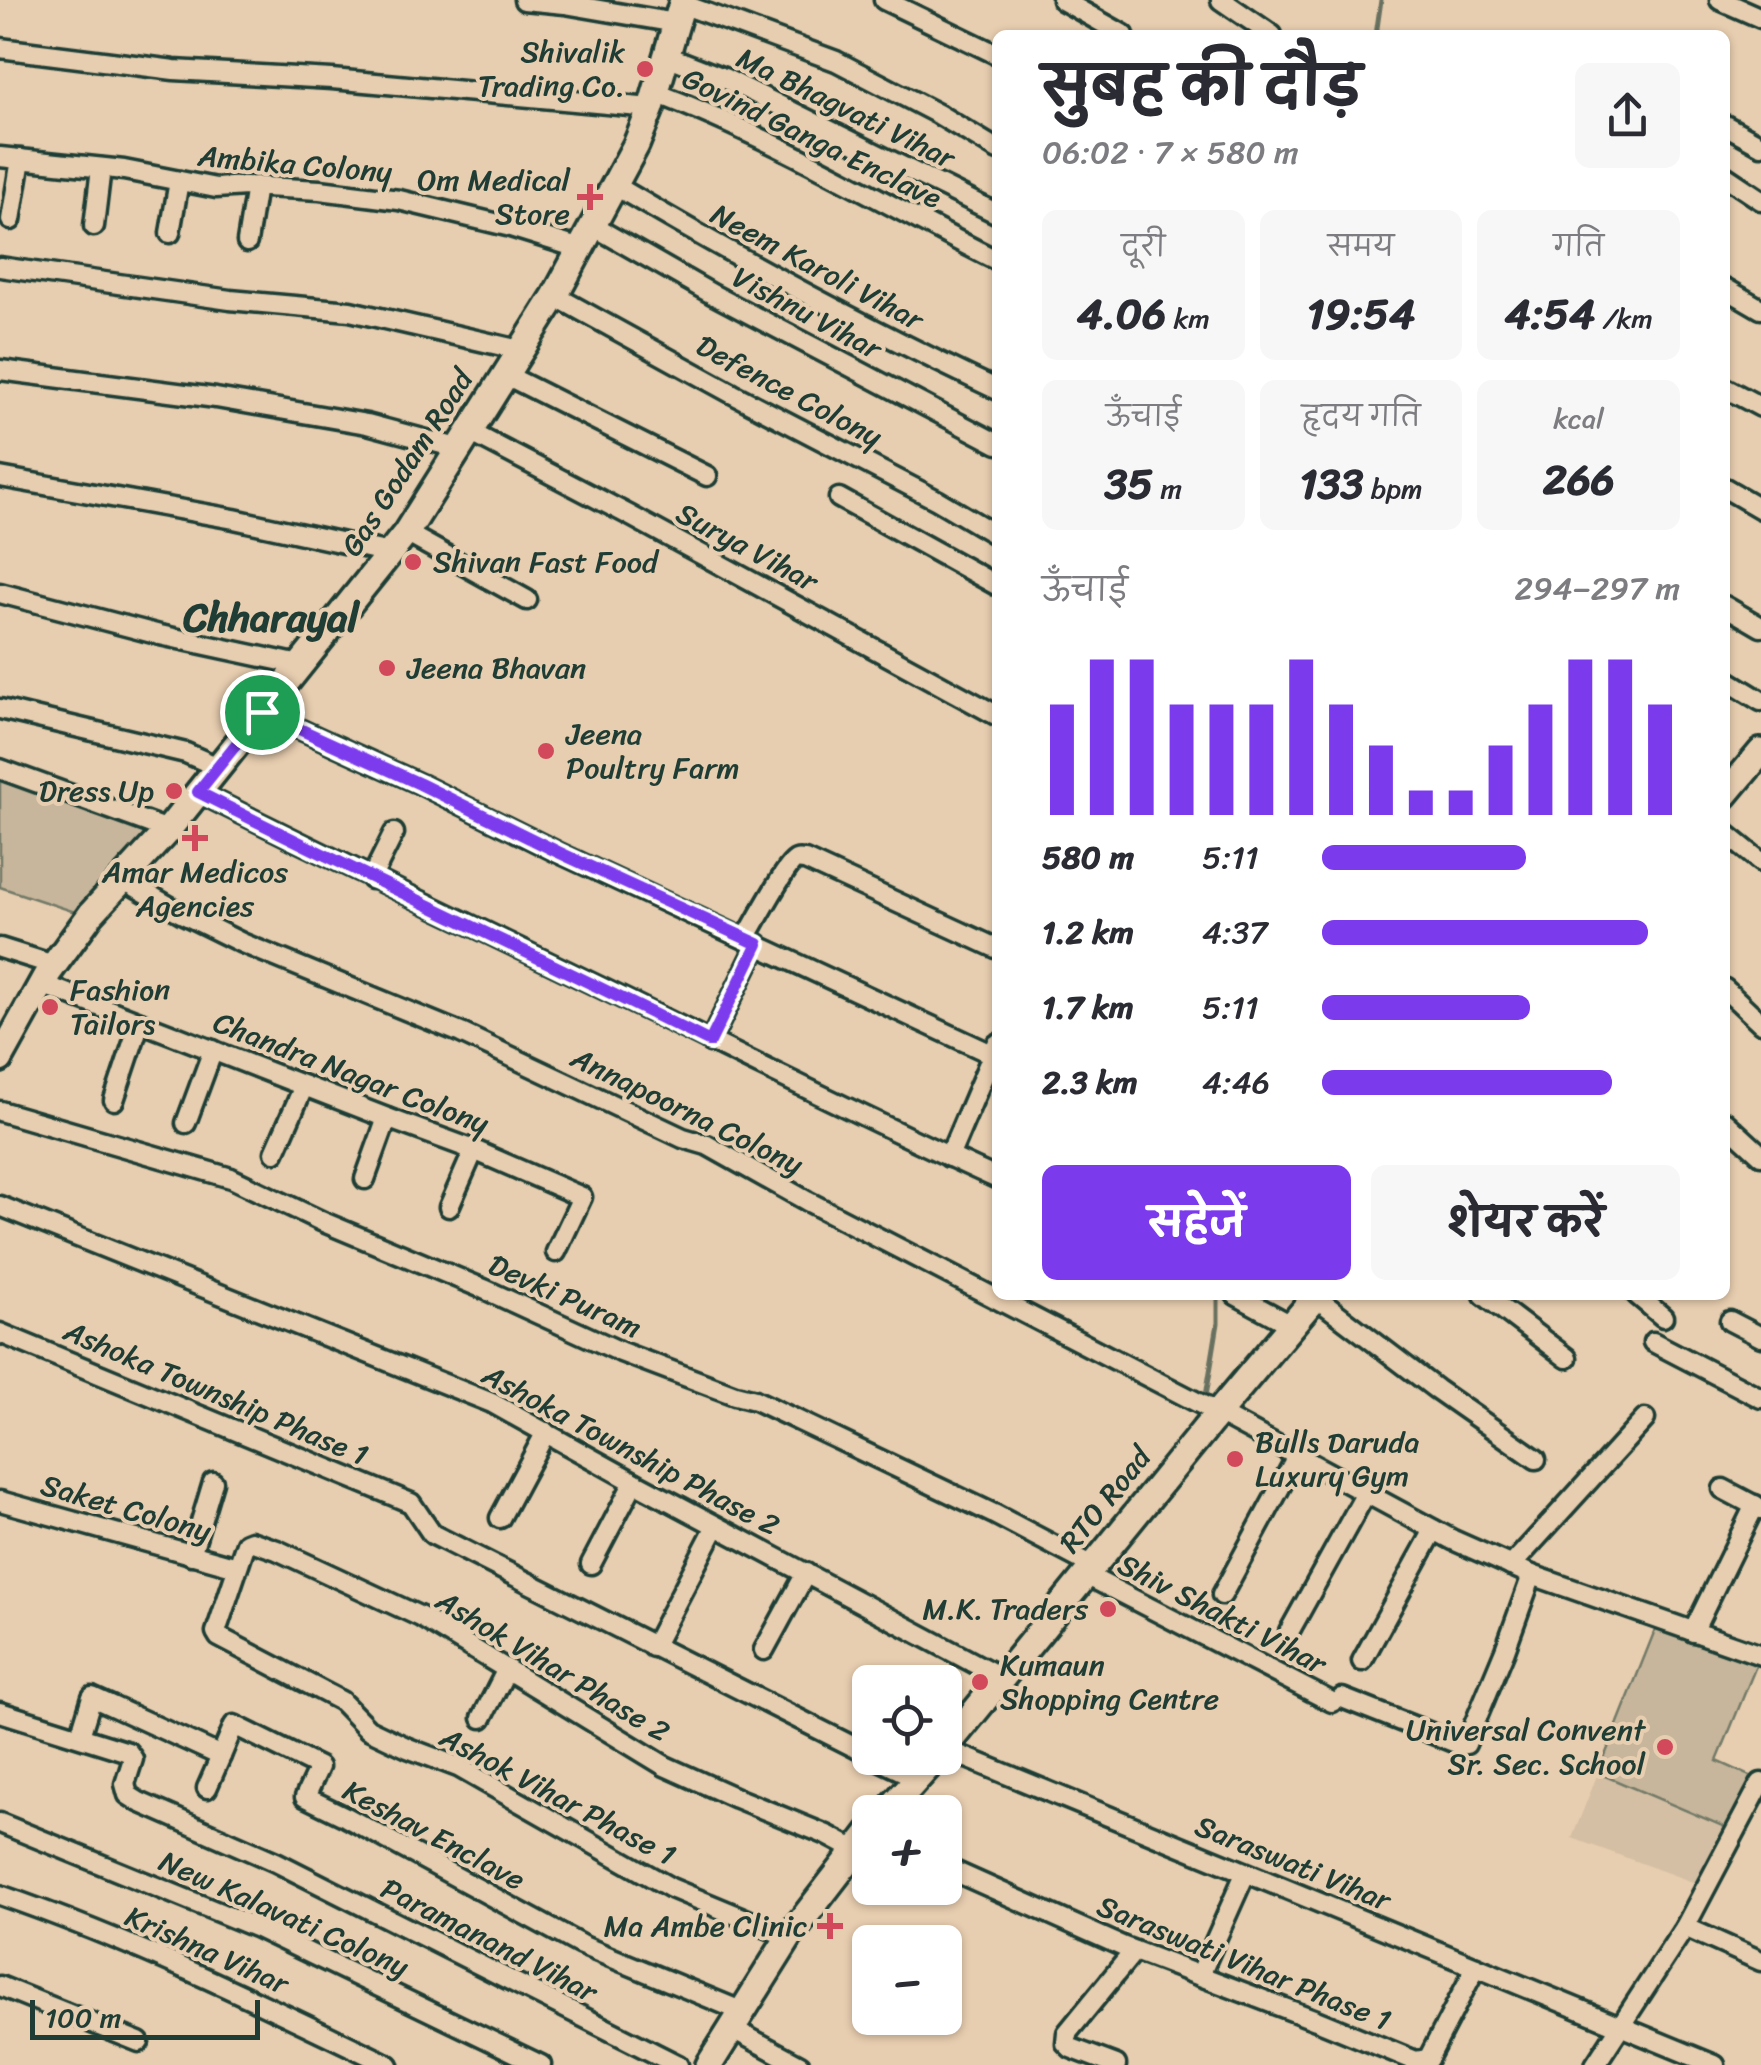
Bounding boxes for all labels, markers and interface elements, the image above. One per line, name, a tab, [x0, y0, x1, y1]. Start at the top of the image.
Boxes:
place label: Shivalik Trading Co.	[478, 25, 626, 113]
street label: Ma Bhagvati Vihar	[727, 32, 966, 185]
text: सुबह की दौड़	[1042, 38, 1362, 135]
street label: Govind Ganga Enclave	[673, 52, 951, 224]
marker: Shivalik Trading Co.	[634, 58, 656, 80]
button: share	[1575, 63, 1680, 168]
text: 06:02 · 7 × 580 m	[1042, 124, 1299, 181]
street label: Ambika Colony	[195, 129, 395, 199]
place label: Om Medical Store	[417, 153, 571, 241]
marker: Om Medical Store	[579, 186, 601, 208]
street label: Neem Karoli Vihar	[700, 188, 935, 347]
text: दूरी	[1121, 222, 1165, 271]
text: समय	[1328, 222, 1394, 271]
text: गति	[1553, 222, 1604, 271]
street label: Vishnu Vihar	[722, 251, 893, 376]
text: 4.06	[1077, 277, 1166, 351]
text: 19:54	[1307, 277, 1415, 351]
text: 4:54	[1504, 277, 1595, 351]
text: km	[1166, 294, 1210, 343]
text: /km	[1595, 294, 1653, 343]
street label: Defence Colony	[686, 319, 893, 463]
street label: Gas Godam Road	[326, 356, 489, 568]
text: ऊँचाई	[1106, 392, 1181, 441]
text: हृदय गति	[1301, 392, 1421, 441]
text: kcal	[1553, 394, 1604, 443]
text: 266	[1543, 443, 1615, 517]
text: 35	[1105, 447, 1153, 521]
text: 133	[1299, 447, 1364, 521]
text: m	[1153, 464, 1182, 513]
text: bpm	[1364, 464, 1423, 513]
street label: Surya Vihar	[666, 487, 830, 608]
place label: Shivan Fast Food	[433, 535, 660, 589]
marker: Shivan Fast Food	[402, 551, 424, 573]
text: 294–297 m	[1514, 560, 1680, 617]
text: ऊँचाई	[1042, 562, 1128, 619]
district label: Chharayal	[182, 582, 360, 653]
place label: Jeena Bhavan	[406, 641, 586, 695]
marker: Jeena Bhavan	[376, 657, 398, 679]
pin	[220, 670, 305, 755]
icon: arrive	[235, 685, 290, 740]
place label: Jeena Poultry Farm	[565, 707, 740, 795]
marker: Jeena Poultry Farm	[535, 740, 557, 762]
place label: Dress Up	[39, 764, 154, 818]
marker: Dress Up	[163, 780, 185, 802]
marker: Amar Medicos Agencies	[184, 827, 206, 849]
text: 580 m	[1042, 829, 1134, 886]
text: 5:11	[1202, 829, 1259, 886]
place label: Amar Medicos Agencies	[101, 845, 288, 933]
text: 1.2 km	[1042, 904, 1134, 961]
text: 4:37	[1202, 904, 1268, 961]
place label: Fashion Tailors	[70, 963, 170, 1051]
text: 1.7 km	[1042, 979, 1134, 1036]
text: 5:11	[1202, 979, 1259, 1036]
marker: Fashion Tailors	[39, 996, 61, 1018]
street label: Chandra Nagar Colony	[205, 996, 497, 1151]
street label: Annapoorna Colony	[560, 1031, 813, 1191]
text: 2.3 km	[1042, 1054, 1138, 1111]
text: 4:46	[1202, 1054, 1270, 1111]
button: सहेजें	[1042, 1165, 1351, 1280]
button: शेयर करें	[1371, 1165, 1680, 1280]
street label: Devki Puram	[479, 1238, 651, 1354]
street label: Ashoka Township Phase 1	[54, 1304, 377, 1482]
street label: Ashoka Township Phase 2	[471, 1348, 790, 1552]
place label: Bulls Daruda Luxury Gym	[1255, 1415, 1419, 1503]
street label: RTO Road	[1045, 1433, 1167, 1566]
marker: Bulls Daruda Luxury Gym	[1224, 1448, 1246, 1470]
street label: Saket Colony	[34, 1458, 218, 1558]
street label: Shiv Shakti Vihar	[1108, 1538, 1338, 1691]
street label: Ashok Vihar Phase 2	[424, 1574, 681, 1758]
place label: M.K. Traders	[922, 1582, 1088, 1636]
marker: M.K. Traders	[1097, 1598, 1119, 1620]
place label: Kumaun Shopping Centre	[1000, 1638, 1219, 1726]
map controls	[852, 1665, 962, 2035]
button: locate	[852, 1665, 962, 1775]
marker: Kumaun Shopping Centre	[969, 1671, 991, 1693]
place label: Universal Convent Sr. Sec. School	[1406, 1703, 1647, 1791]
street label: Ashok Vihar Phase 1	[429, 1710, 686, 1881]
marker: Universal Convent Sr. Sec. School	[1654, 1736, 1676, 1758]
street label: Keshav Enclave	[333, 1764, 535, 1906]
button: +	[852, 1795, 962, 1905]
street label: Saraswati Vihar	[1187, 1799, 1401, 1928]
street label: New Kalavati Colony	[150, 1835, 418, 1994]
street label: Paramanand Vihar	[371, 1862, 608, 2019]
street label: Saraswati Vihar Phase 1	[1089, 1879, 1399, 2047]
street label: Krishna Vihar	[116, 1890, 299, 2011]
place label: Ma Ambe Clinic	[604, 1899, 808, 1953]
marker: Ma Ambe Clinic	[817, 1913, 843, 1939]
button: −	[852, 1925, 962, 2035]
text: 100 m	[45, 1993, 121, 2042]
scale bar	[30, 1995, 260, 2040]

